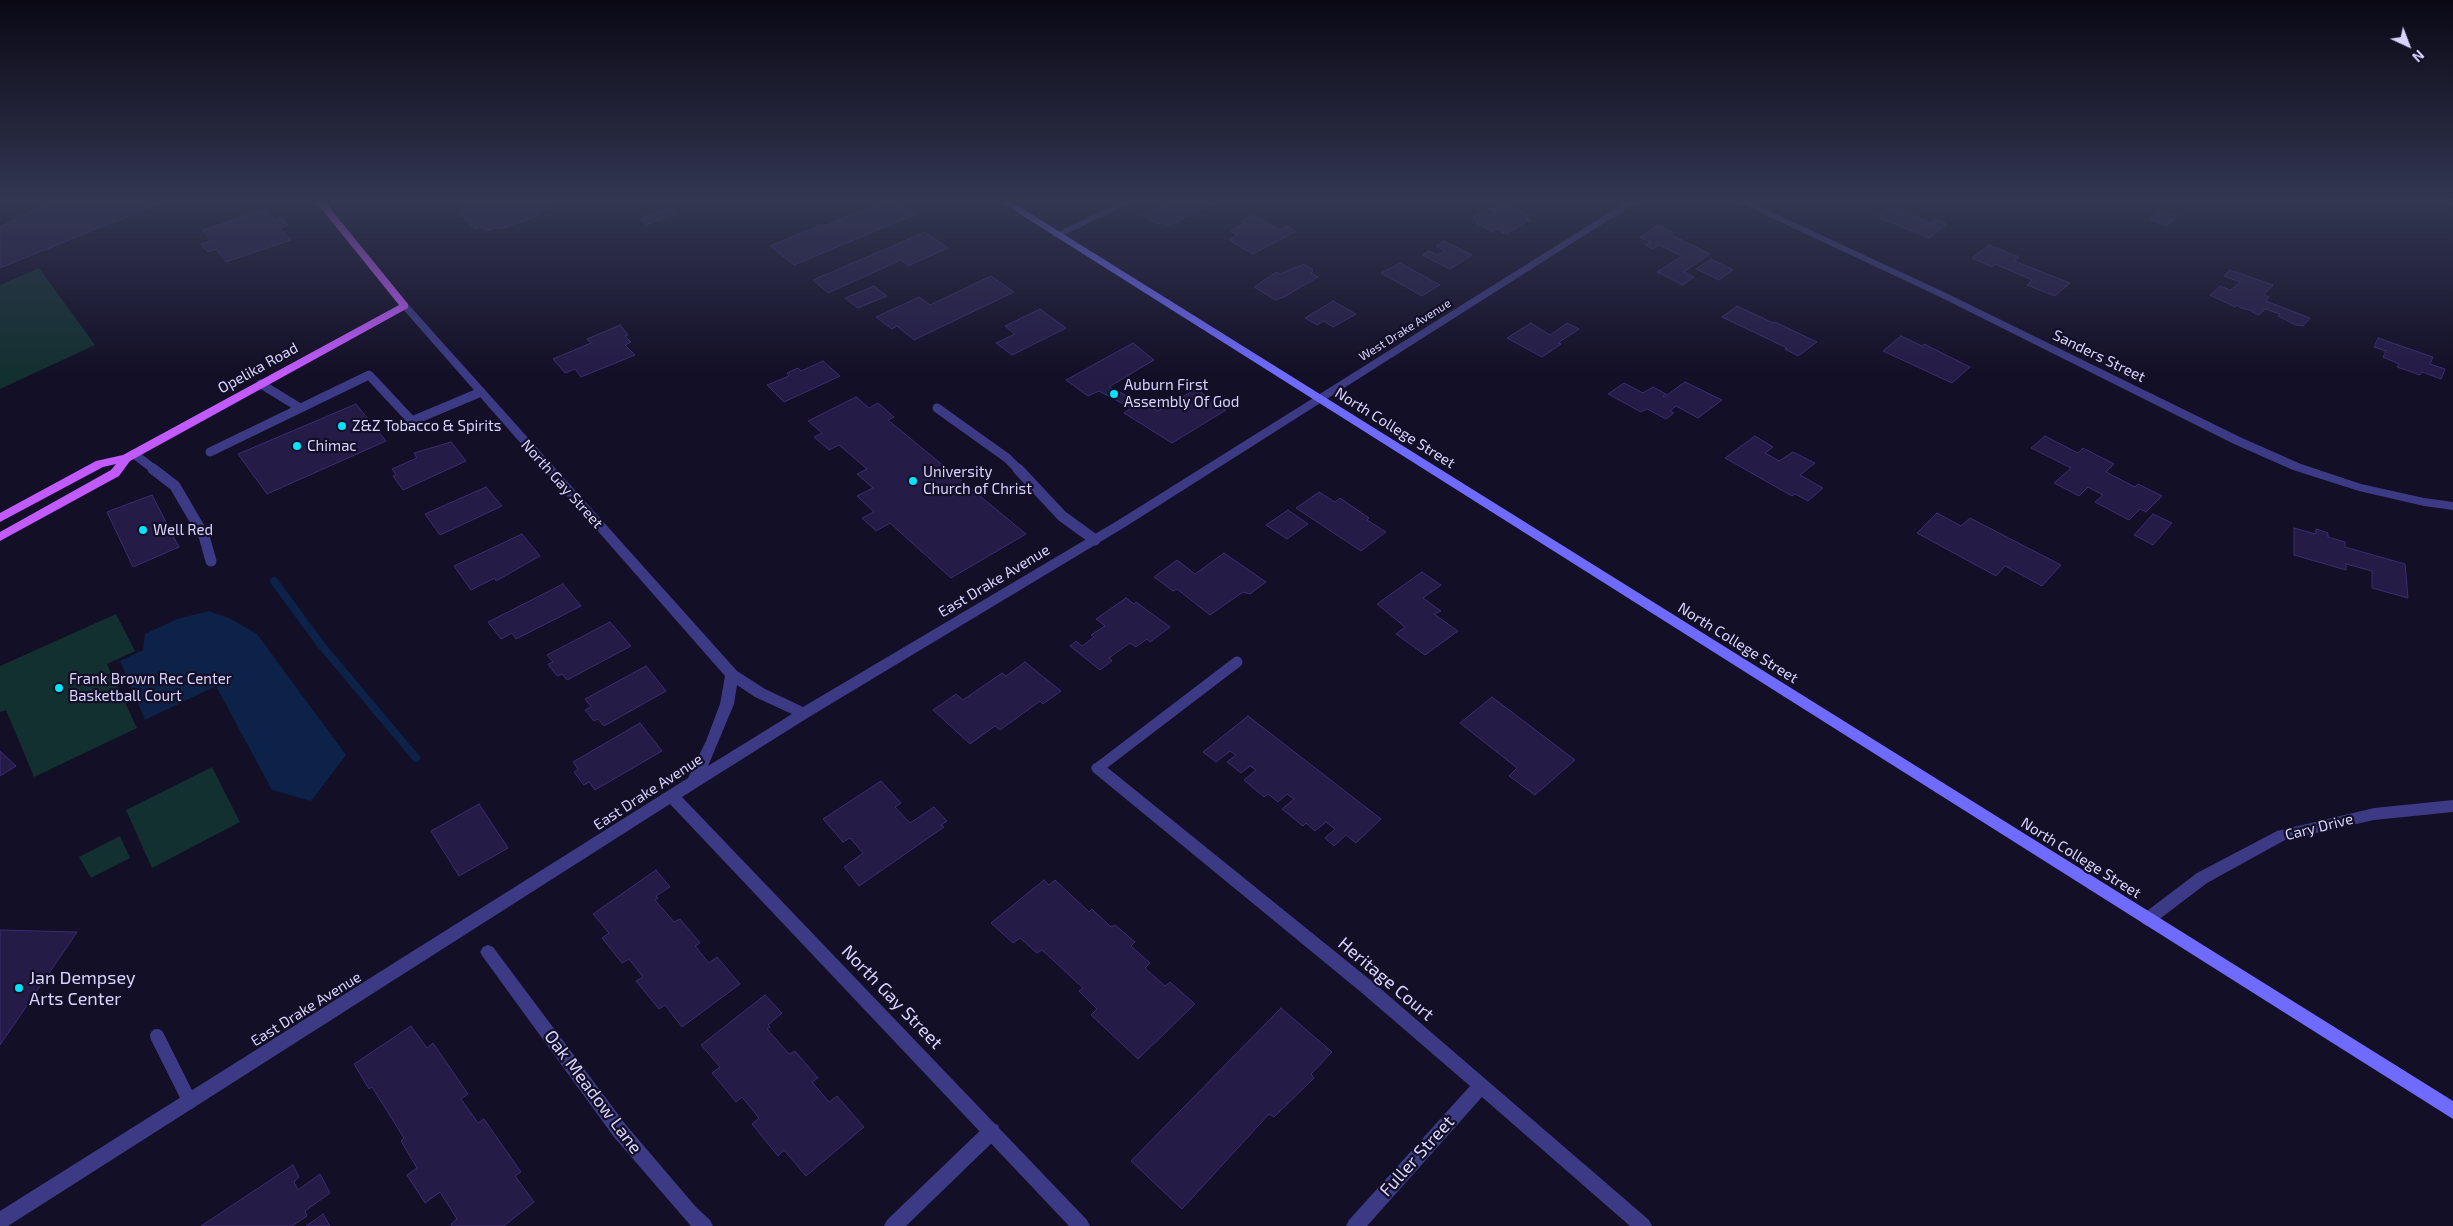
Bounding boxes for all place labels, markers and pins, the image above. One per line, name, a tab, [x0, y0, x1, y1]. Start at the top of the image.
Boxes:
place label: Auburn First Assembly Of God	[1124, 376, 1239, 411]
marker: Auburn First Assembly Of God	[1108, 388, 1120, 400]
place label: Z&Z Tobacco & Spirits	[352, 417, 501, 435]
marker: Z&Z Tobacco & Spirits	[336, 420, 348, 432]
place label: Chimac	[307, 437, 357, 455]
marker: Chimac	[291, 440, 303, 452]
place label: University Church of Christ	[923, 463, 1032, 498]
marker: University Church of Christ	[907, 475, 919, 487]
place label: Well Red	[153, 521, 213, 539]
marker: Well Red	[137, 524, 149, 536]
place label: Frank Brown Rec Center Basketball Court	[69, 670, 232, 705]
marker: Frank Brown Rec Center Basketball Court	[53, 682, 65, 694]
place label: Jan Dempsey Arts Center	[29, 967, 136, 1010]
marker: Jan Dempsey Arts Center	[13, 982, 25, 994]

